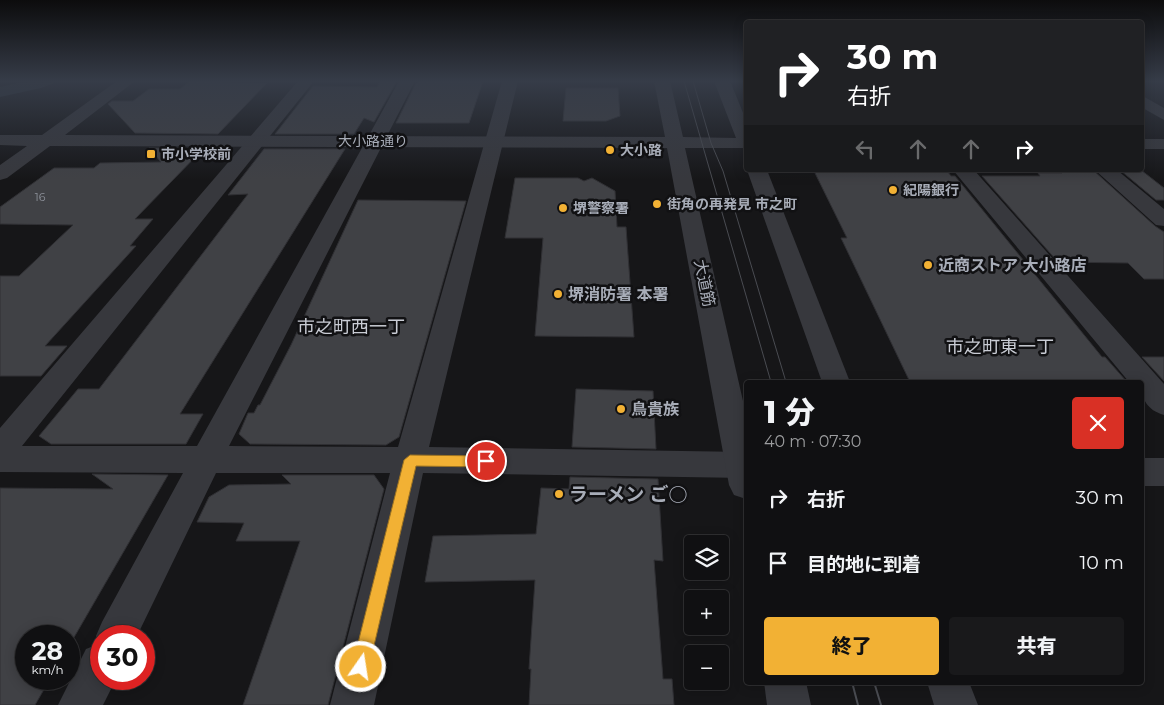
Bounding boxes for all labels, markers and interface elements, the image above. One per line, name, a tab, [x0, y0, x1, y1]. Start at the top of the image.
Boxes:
text: 30 m	[847, 35, 938, 78]
icon: right	[764, 40, 829, 105]
text: 右折	[847, 83, 891, 110]
street label: 大小路通り	[338, 132, 408, 150]
icon: left	[851, 135, 879, 163]
icon: ahead	[904, 135, 932, 163]
icon: ahead	[957, 135, 985, 163]
icon: right	[1010, 135, 1038, 163]
place label: 大小路	[620, 141, 662, 159]
marker: 大小路	[604, 144, 616, 156]
place label: 市小学校前	[161, 145, 231, 163]
marker: 市小学校前	[145, 148, 157, 160]
place label: 紀陽銀行	[903, 181, 959, 199]
marker: 紀陽銀行	[887, 184, 899, 196]
house number: 16	[35, 190, 46, 204]
place label: 街角の再発見 市之町	[667, 195, 797, 213]
marker: 街角の再発見 市之町	[651, 198, 663, 210]
place label: 堺警察署	[573, 199, 629, 217]
marker: 堺警察署	[557, 202, 569, 214]
place label: 近商ストア 大小路店	[938, 256, 1087, 275]
street label: 大道筋	[690, 258, 719, 309]
marker: 近商ストア 大小路店	[922, 259, 934, 271]
place label: 堺消防署 本署	[568, 285, 669, 304]
marker: 堺消防署 本署	[552, 288, 564, 300]
district label: 市之町西一丁	[297, 316, 405, 338]
district label: 市之町東一丁	[946, 336, 1054, 358]
text: 1 分	[764, 394, 815, 431]
button: close	[1072, 397, 1124, 449]
place label: 鳥貴族	[631, 400, 679, 419]
marker: 鳥貴族	[615, 403, 627, 415]
text: 40 m · 07:30	[764, 432, 861, 451]
pin	[465, 440, 507, 482]
icon: arrive	[472, 447, 500, 475]
place label: ラーメン ご○	[569, 483, 688, 506]
icon: right	[764, 484, 792, 512]
text: 30 m	[1076, 486, 1124, 509]
marker: ラーメン ご○	[553, 488, 565, 500]
text: 右折	[807, 488, 845, 511]
map controls	[684, 535, 729, 690]
button: layers	[684, 535, 729, 580]
icon: arrive	[764, 549, 792, 577]
text: 10 m	[1079, 551, 1124, 574]
text: 目的地に到着	[807, 553, 921, 576]
button: +	[684, 590, 729, 635]
button: 終了	[764, 617, 939, 675]
button: 共有	[949, 617, 1124, 675]
speed limit sign: 30	[90, 625, 155, 690]
text: 28	[32, 636, 63, 666]
position arrow	[334, 640, 386, 692]
button: −	[684, 645, 729, 690]
text: km/h	[31, 662, 64, 677]

